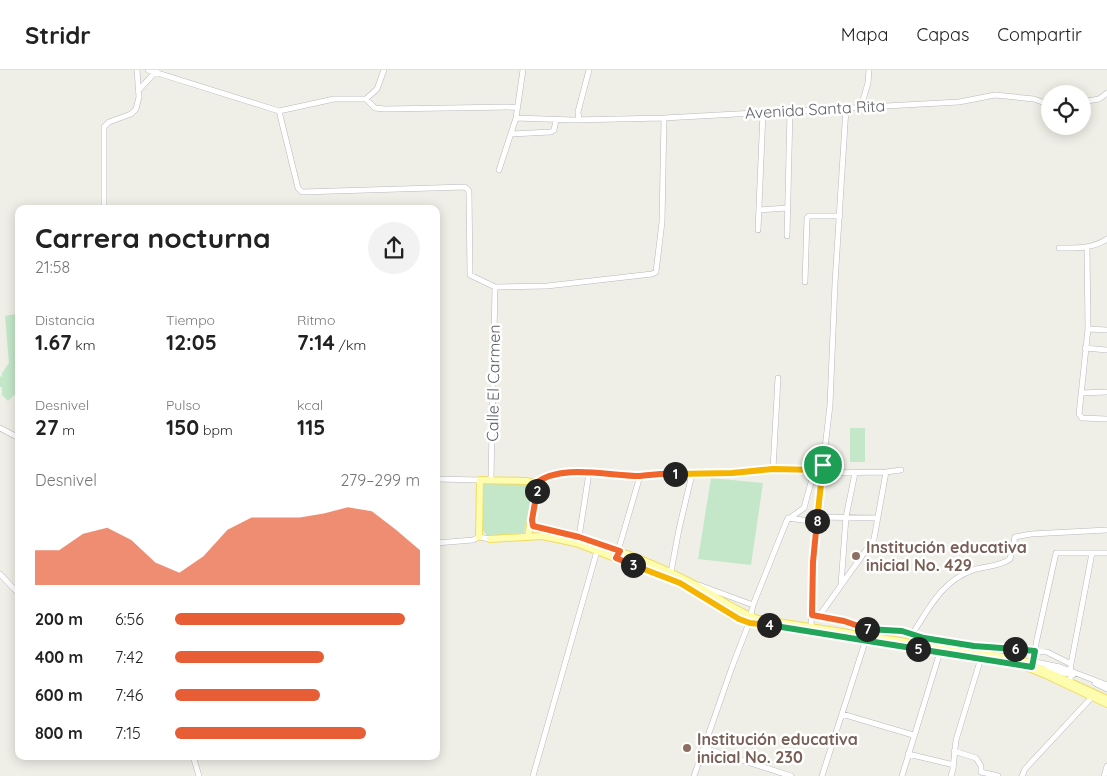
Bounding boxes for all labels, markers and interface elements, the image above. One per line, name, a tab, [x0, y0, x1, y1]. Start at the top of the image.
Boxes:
text: Stridr	[25, 20, 91, 50]
text: Mapa	[841, 23, 888, 46]
text: Capas	[916, 23, 969, 46]
text: Compartir	[997, 23, 1082, 46]
map controls	[1041, 85, 1091, 135]
button: locate	[1041, 85, 1091, 135]
street label: Avenida Santa Rita	[744, 95, 886, 123]
text: Carrera nocturna	[35, 220, 271, 255]
button: share	[368, 222, 420, 274]
text: 21:58	[35, 257, 70, 277]
text: Distancia	[35, 311, 95, 329]
text: Tiempo	[166, 311, 215, 329]
text: Ritmo	[297, 311, 335, 329]
street label: Calle El Carmen	[482, 324, 504, 442]
text: 1.67	[35, 329, 72, 355]
text: 12:05	[166, 329, 217, 355]
text: 7:14	[297, 329, 335, 355]
text: km	[72, 336, 96, 354]
text: /km	[335, 336, 366, 354]
text: Desnivel	[35, 396, 89, 414]
text: Pulso	[166, 396, 200, 414]
text: kcal	[297, 396, 323, 414]
text: 27	[35, 414, 58, 440]
text: 150	[166, 414, 199, 440]
text: 115	[297, 414, 325, 440]
text: m	[58, 421, 75, 439]
text: bpm	[199, 421, 233, 439]
pin	[802, 444, 844, 486]
icon: arrive	[809, 451, 837, 479]
pin: 1	[662, 462, 688, 486]
text: 1	[673, 465, 678, 483]
text: Desnivel	[35, 470, 97, 490]
text: 279–299 m	[340, 470, 420, 490]
pin: 2	[524, 478, 550, 504]
text: 2	[534, 482, 541, 500]
pin: 8	[804, 508, 830, 534]
text: 8	[814, 512, 821, 530]
place label: Institución educativa inicial No. 429	[866, 537, 1027, 575]
marker: Institución educativa inicial No. 429	[850, 550, 862, 562]
pin: 3	[620, 552, 646, 578]
text: 3	[630, 556, 637, 574]
text: 200 m	[35, 609, 83, 629]
text: 6:56	[115, 609, 144, 629]
pin: 4	[756, 612, 782, 638]
text: 4	[765, 616, 774, 634]
pin: 7	[854, 616, 880, 642]
text: 7	[864, 620, 871, 638]
pin: 5	[906, 636, 930, 662]
pin: 6	[1002, 636, 1028, 662]
text: 5	[914, 640, 923, 658]
text: 6	[1012, 640, 1019, 658]
text: 400 m	[35, 647, 83, 667]
text: 7:42	[115, 647, 144, 667]
text: 600 m	[35, 685, 83, 705]
text: 7:46	[115, 685, 143, 705]
text: 800 m	[35, 723, 83, 743]
text: 7:15	[115, 723, 141, 743]
place label: Institución educativa inicial No. 230	[697, 729, 858, 767]
marker: Institución educativa inicial No. 230	[681, 742, 693, 754]

